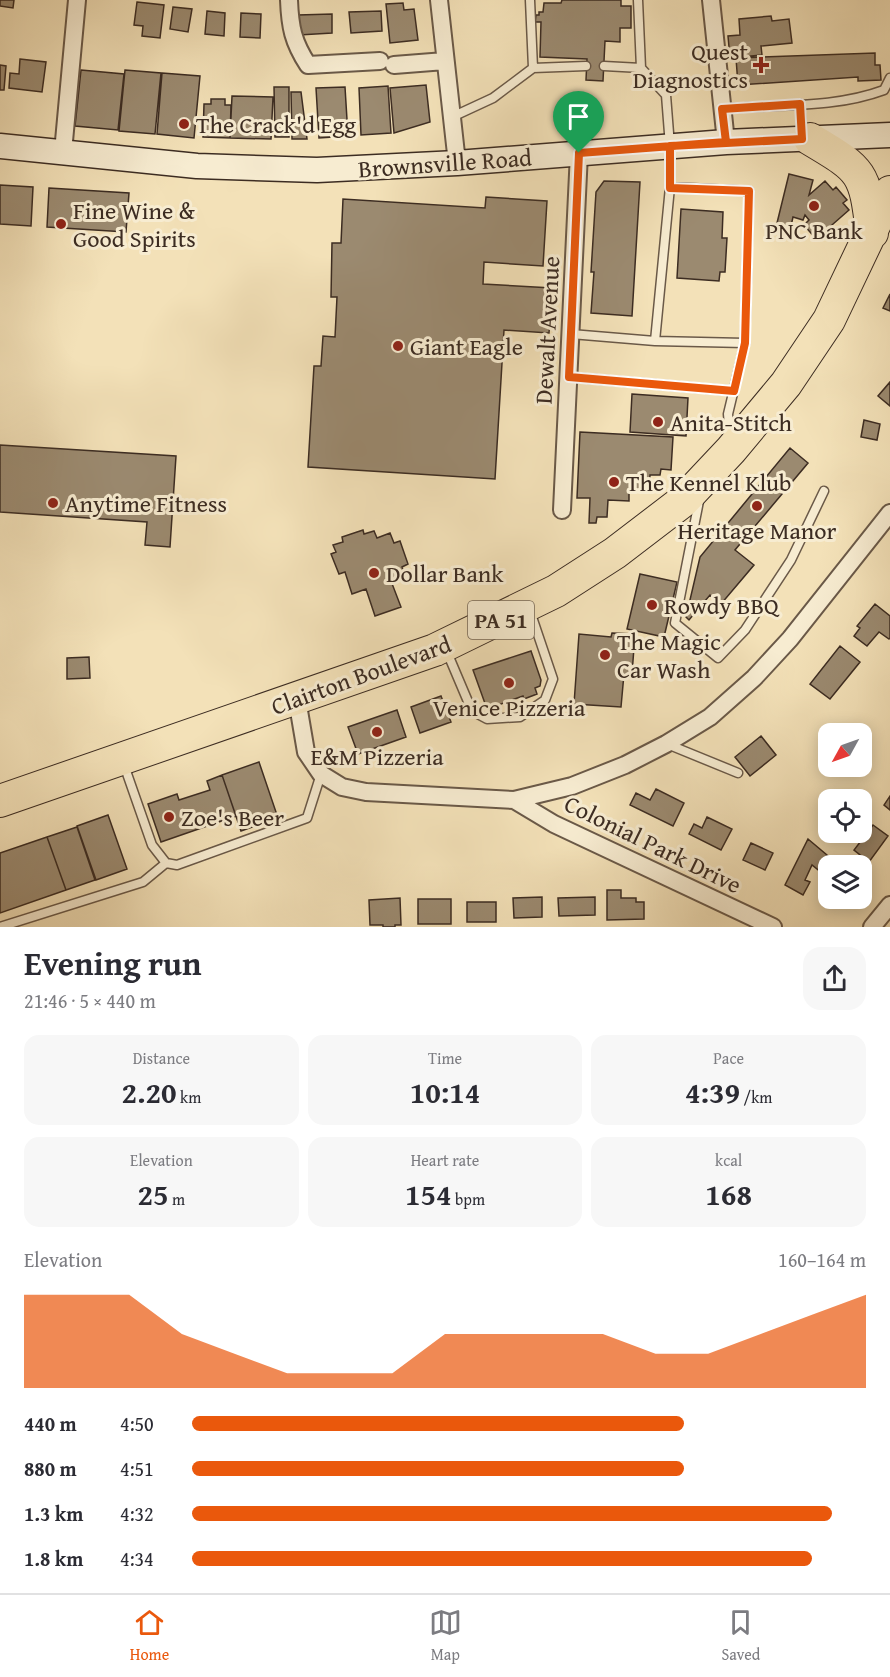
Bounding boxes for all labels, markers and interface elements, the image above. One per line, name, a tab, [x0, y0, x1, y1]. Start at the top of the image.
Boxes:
place label: Quest Diagnostics	[633, 34, 749, 97]
marker: Quest Diagnostics	[752, 56, 770, 74]
pin	[553, 91, 604, 153]
icon: arrive	[562, 100, 595, 133]
place label: The Crack'd Egg	[196, 107, 356, 142]
marker: The Crack'd Egg	[177, 117, 191, 131]
street label: Brownsville Road	[357, 139, 533, 187]
place label: Fine Wine & Good Spirits	[73, 193, 196, 256]
marker: PNC Bank	[807, 199, 821, 213]
place label: PNC Bank	[765, 213, 864, 248]
marker: Fine Wine & Good Spirits	[54, 217, 68, 231]
street label: Dewalt Avenue	[526, 255, 568, 405]
place label: Giant Eagle	[410, 329, 523, 364]
marker: Giant Eagle	[391, 339, 405, 353]
place label: Anita-Stitch	[670, 405, 793, 440]
marker: Anita-Stitch	[651, 415, 665, 429]
place label: The Kennel Klub	[626, 465, 792, 500]
marker: The Kennel Klub	[607, 475, 621, 489]
place label: Anytime Fitness	[65, 486, 227, 521]
marker: Anytime Fitness	[46, 496, 60, 510]
marker: Heritage Manor	[750, 499, 764, 513]
place label: Heritage Manor	[678, 513, 836, 548]
place label: Dollar Bank	[386, 556, 504, 591]
marker: Dollar Bank	[367, 566, 381, 580]
place label: Rowdy BBQ	[664, 588, 780, 623]
marker: Rowdy BBQ	[645, 598, 659, 612]
road number: PA 51	[468, 601, 534, 639]
place label: The Magic Car Wash	[617, 624, 721, 687]
street label: Clairton Boulevard	[266, 626, 456, 724]
marker: The Magic Car Wash	[598, 648, 612, 662]
marker: Venice Pizzeria	[502, 676, 516, 690]
place label: Venice Pizzeria	[433, 690, 586, 725]
north arrow	[818, 723, 872, 777]
map controls	[818, 723, 872, 909]
marker: E&M Pizzeria	[370, 725, 384, 739]
place label: E&M Pizzeria	[310, 739, 444, 774]
street label: Colonial Park Drive	[558, 786, 748, 902]
button: locate	[818, 789, 872, 843]
place label: Zoe's Beer	[181, 800, 284, 835]
marker: Zoe's Beer	[162, 810, 176, 824]
button: layers	[818, 855, 872, 909]
text: Evening run	[24, 939, 201, 987]
button: share	[803, 947, 866, 1010]
text: 21:46 · 5 × 440 m	[24, 986, 156, 1015]
text: Distance	[133, 1046, 190, 1070]
text: Time	[428, 1046, 462, 1070]
text: Pace	[713, 1046, 744, 1070]
text: 2.20	[121, 1070, 177, 1114]
text: 10:14	[410, 1070, 480, 1114]
text: 4:39	[685, 1070, 740, 1114]
text: km	[177, 1085, 201, 1109]
text: /km	[740, 1085, 772, 1109]
text: Elevation	[130, 1148, 193, 1172]
text: Heart rate	[411, 1148, 479, 1172]
text: kcal	[715, 1148, 742, 1172]
text: 25	[137, 1172, 169, 1216]
text: 154	[405, 1172, 452, 1216]
text: 168	[705, 1172, 752, 1216]
text: m	[169, 1187, 185, 1211]
text: bpm	[452, 1187, 485, 1211]
text: Elevation	[24, 1245, 102, 1274]
text: 160–164 m	[778, 1245, 866, 1274]
text: 440 m	[24, 1409, 77, 1438]
text: 4:50	[120, 1409, 154, 1438]
text: 880 m	[24, 1454, 77, 1483]
text: 4:51	[120, 1454, 154, 1483]
text: 1.3 km	[24, 1499, 83, 1528]
text: 4:32	[120, 1499, 154, 1528]
text: 1.8 km	[24, 1544, 83, 1573]
text: 4:34	[120, 1544, 154, 1573]
tab: Home	[130, 1606, 169, 1666]
tab: Map	[429, 1606, 462, 1666]
tab: Saved	[721, 1606, 760, 1666]

